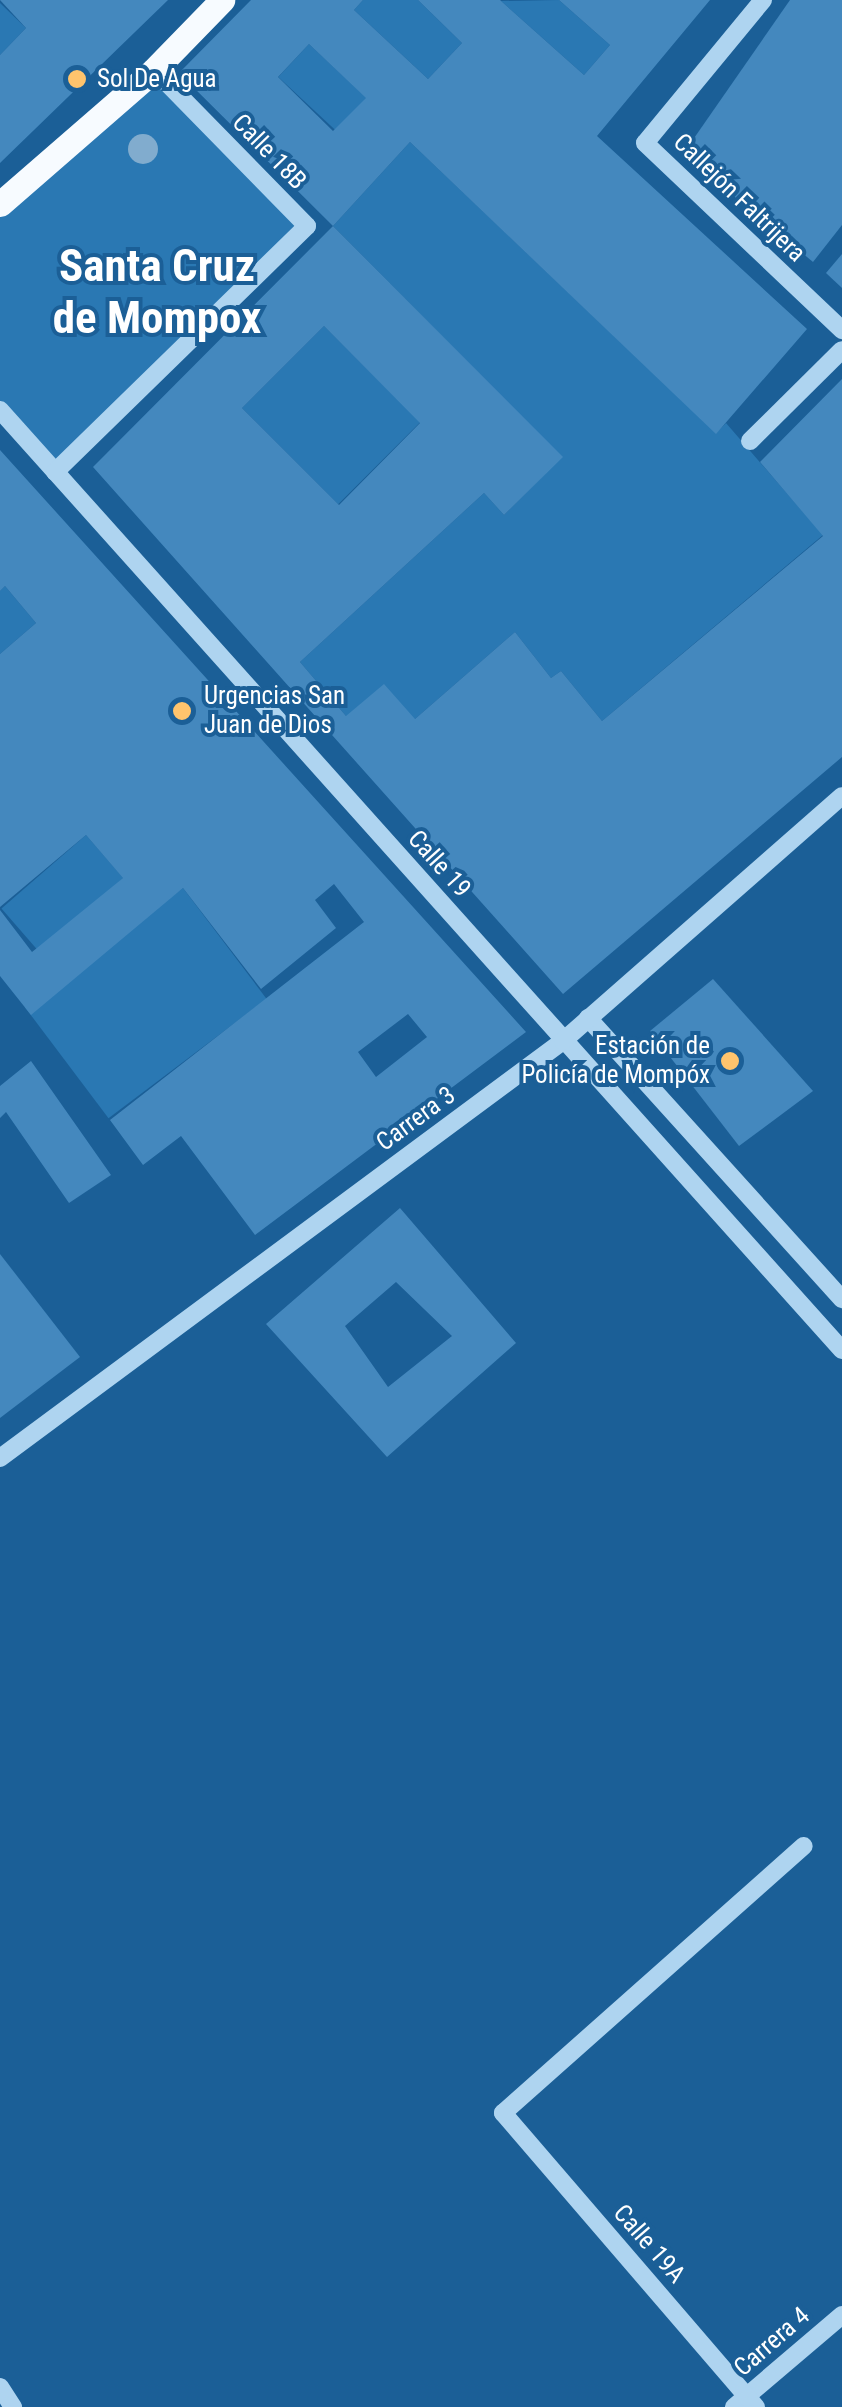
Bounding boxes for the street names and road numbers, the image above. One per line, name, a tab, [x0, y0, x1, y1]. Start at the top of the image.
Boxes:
street label: Calle 18B	[226, 108, 312, 196]
street label: Callejón Faltrijera	[667, 128, 811, 268]
street label: Calle 19	[401, 824, 477, 904]
street label: Carrera 3	[371, 1080, 461, 1158]
street label: Calle 19A	[607, 2199, 691, 2289]
street label: Carrera 4	[728, 2301, 816, 2383]

